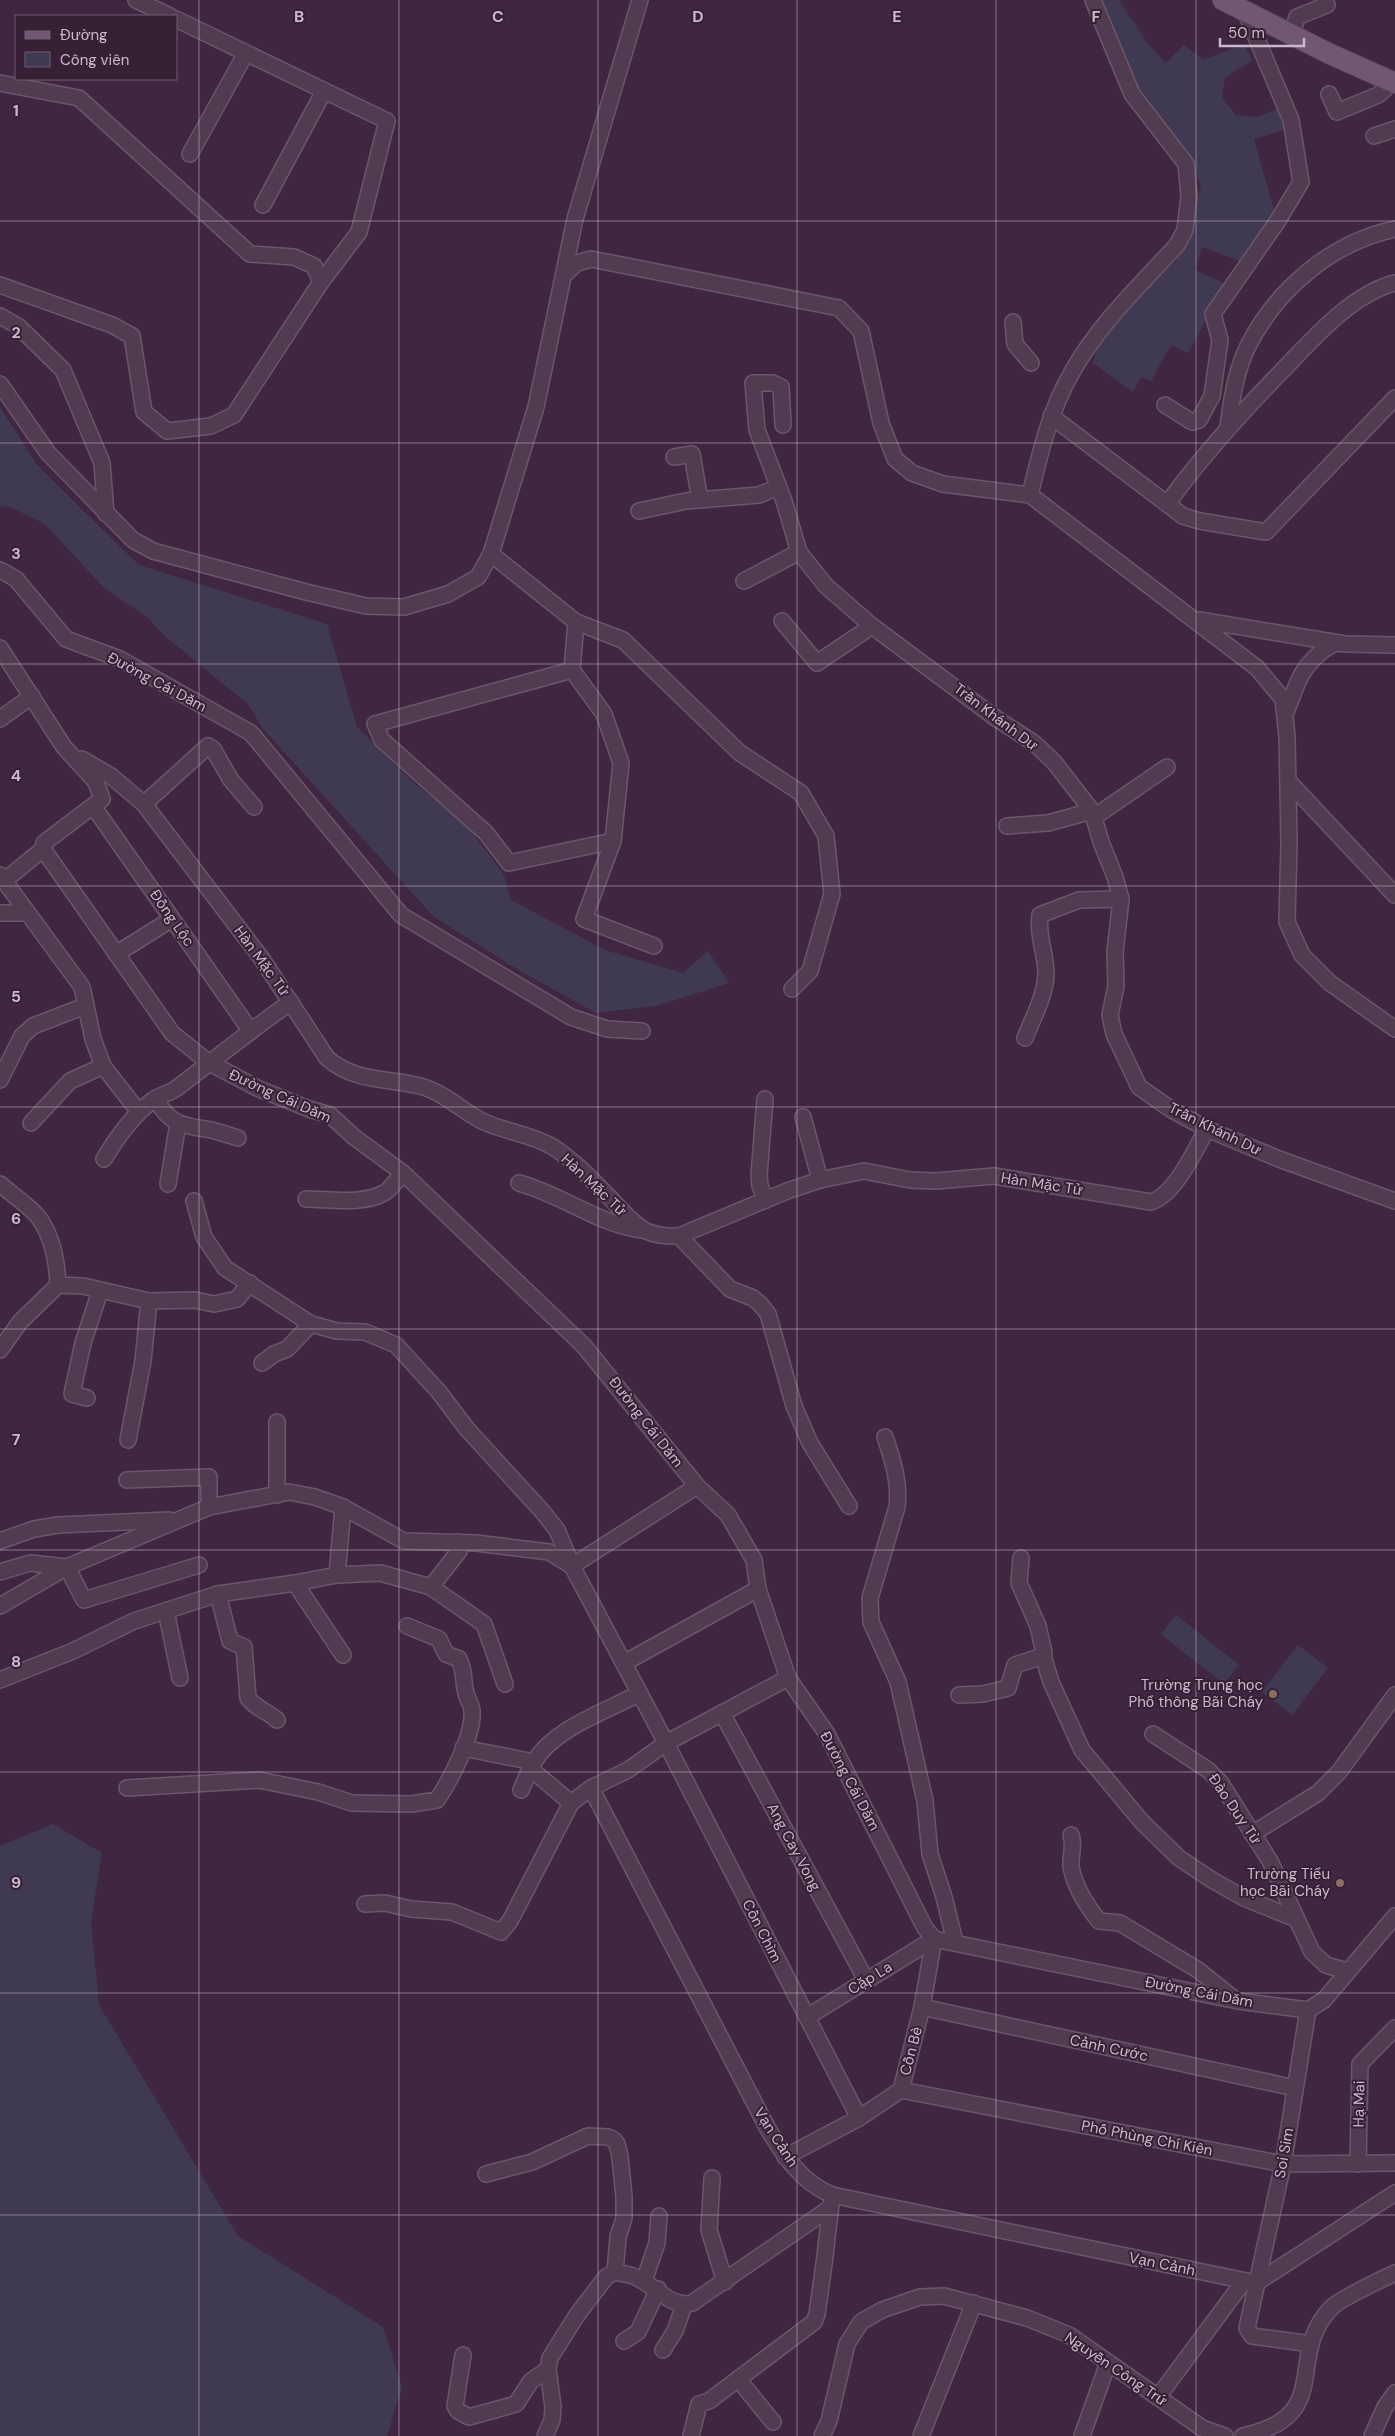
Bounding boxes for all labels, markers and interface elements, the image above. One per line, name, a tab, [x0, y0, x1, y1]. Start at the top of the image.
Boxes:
text: B	[294, 6, 304, 27]
text: C	[492, 6, 504, 27]
text: D	[692, 6, 704, 27]
text: E	[892, 6, 902, 27]
text: F	[1092, 6, 1101, 27]
legend	[15, 15, 178, 80]
scale bar	[1220, 15, 1304, 47]
text: 50 m	[1228, 23, 1265, 43]
text: Đường	[60, 25, 108, 45]
text: Công viên	[60, 50, 129, 70]
text: 1	[13, 100, 19, 121]
text: 2	[11, 322, 21, 343]
text: 3	[11, 543, 21, 564]
street label: Đường Cái Dăm	[104, 647, 210, 717]
street label: Trần Khánh Dư	[950, 679, 1042, 755]
text: 4	[11, 765, 21, 786]
street label: Đồng Lộc	[145, 886, 199, 950]
street label: Hàn Mặc Tử	[230, 922, 294, 1000]
text: 5	[11, 986, 21, 1007]
street label: Đường Cái Dăm	[226, 1065, 334, 1127]
street label: Trần Khánh Dư	[1165, 1098, 1265, 1160]
street label: Hàn Mặc Tử	[557, 1149, 631, 1221]
street label: Hàn Mặc Tử	[999, 1168, 1085, 1200]
text: 6	[11, 1208, 21, 1229]
street label: Đường Cái Dăm	[604, 1373, 688, 1471]
text: 7	[12, 1429, 21, 1450]
text: 8	[11, 1651, 21, 1672]
place label: Trường Trung học Phổ thông Bãi Cháy	[1129, 1675, 1264, 1712]
marker: Trường Trung học Phổ thông Bãi Cháy	[1267, 1688, 1279, 1700]
street label: Đường Cái Dăm	[815, 1728, 885, 1834]
street label: Đào Duy Từ	[1204, 1770, 1266, 1848]
street label: Ang Cay Vong	[762, 1800, 826, 1894]
place label: Trường Tiểu học Bãi Cháy	[1240, 1864, 1331, 1901]
text: 9	[11, 1872, 21, 1893]
marker: Trường Tiểu học Bãi Cháy	[1334, 1877, 1346, 1889]
street label: Cồn Chìm	[738, 1896, 786, 1966]
street label: Cặp La	[844, 1957, 896, 1999]
street label: Đường Cái Dăm	[1143, 1972, 1255, 2012]
street label: Cồn Bè	[895, 2024, 927, 2078]
street label: Cảnh Cước	[1068, 2030, 1150, 2066]
street label: Hạ Mai	[1349, 2080, 1369, 2128]
street label: Vạn Cảnh	[749, 2103, 803, 2171]
street label: Phố Phùng Chí Kiên	[1080, 2115, 1214, 2161]
street label: Soi Sim	[1270, 2126, 1298, 2180]
street label: Vạn Cảnh	[1127, 2247, 1197, 2281]
street label: Nguyễn Công Trứ	[1061, 2327, 1171, 2411]

